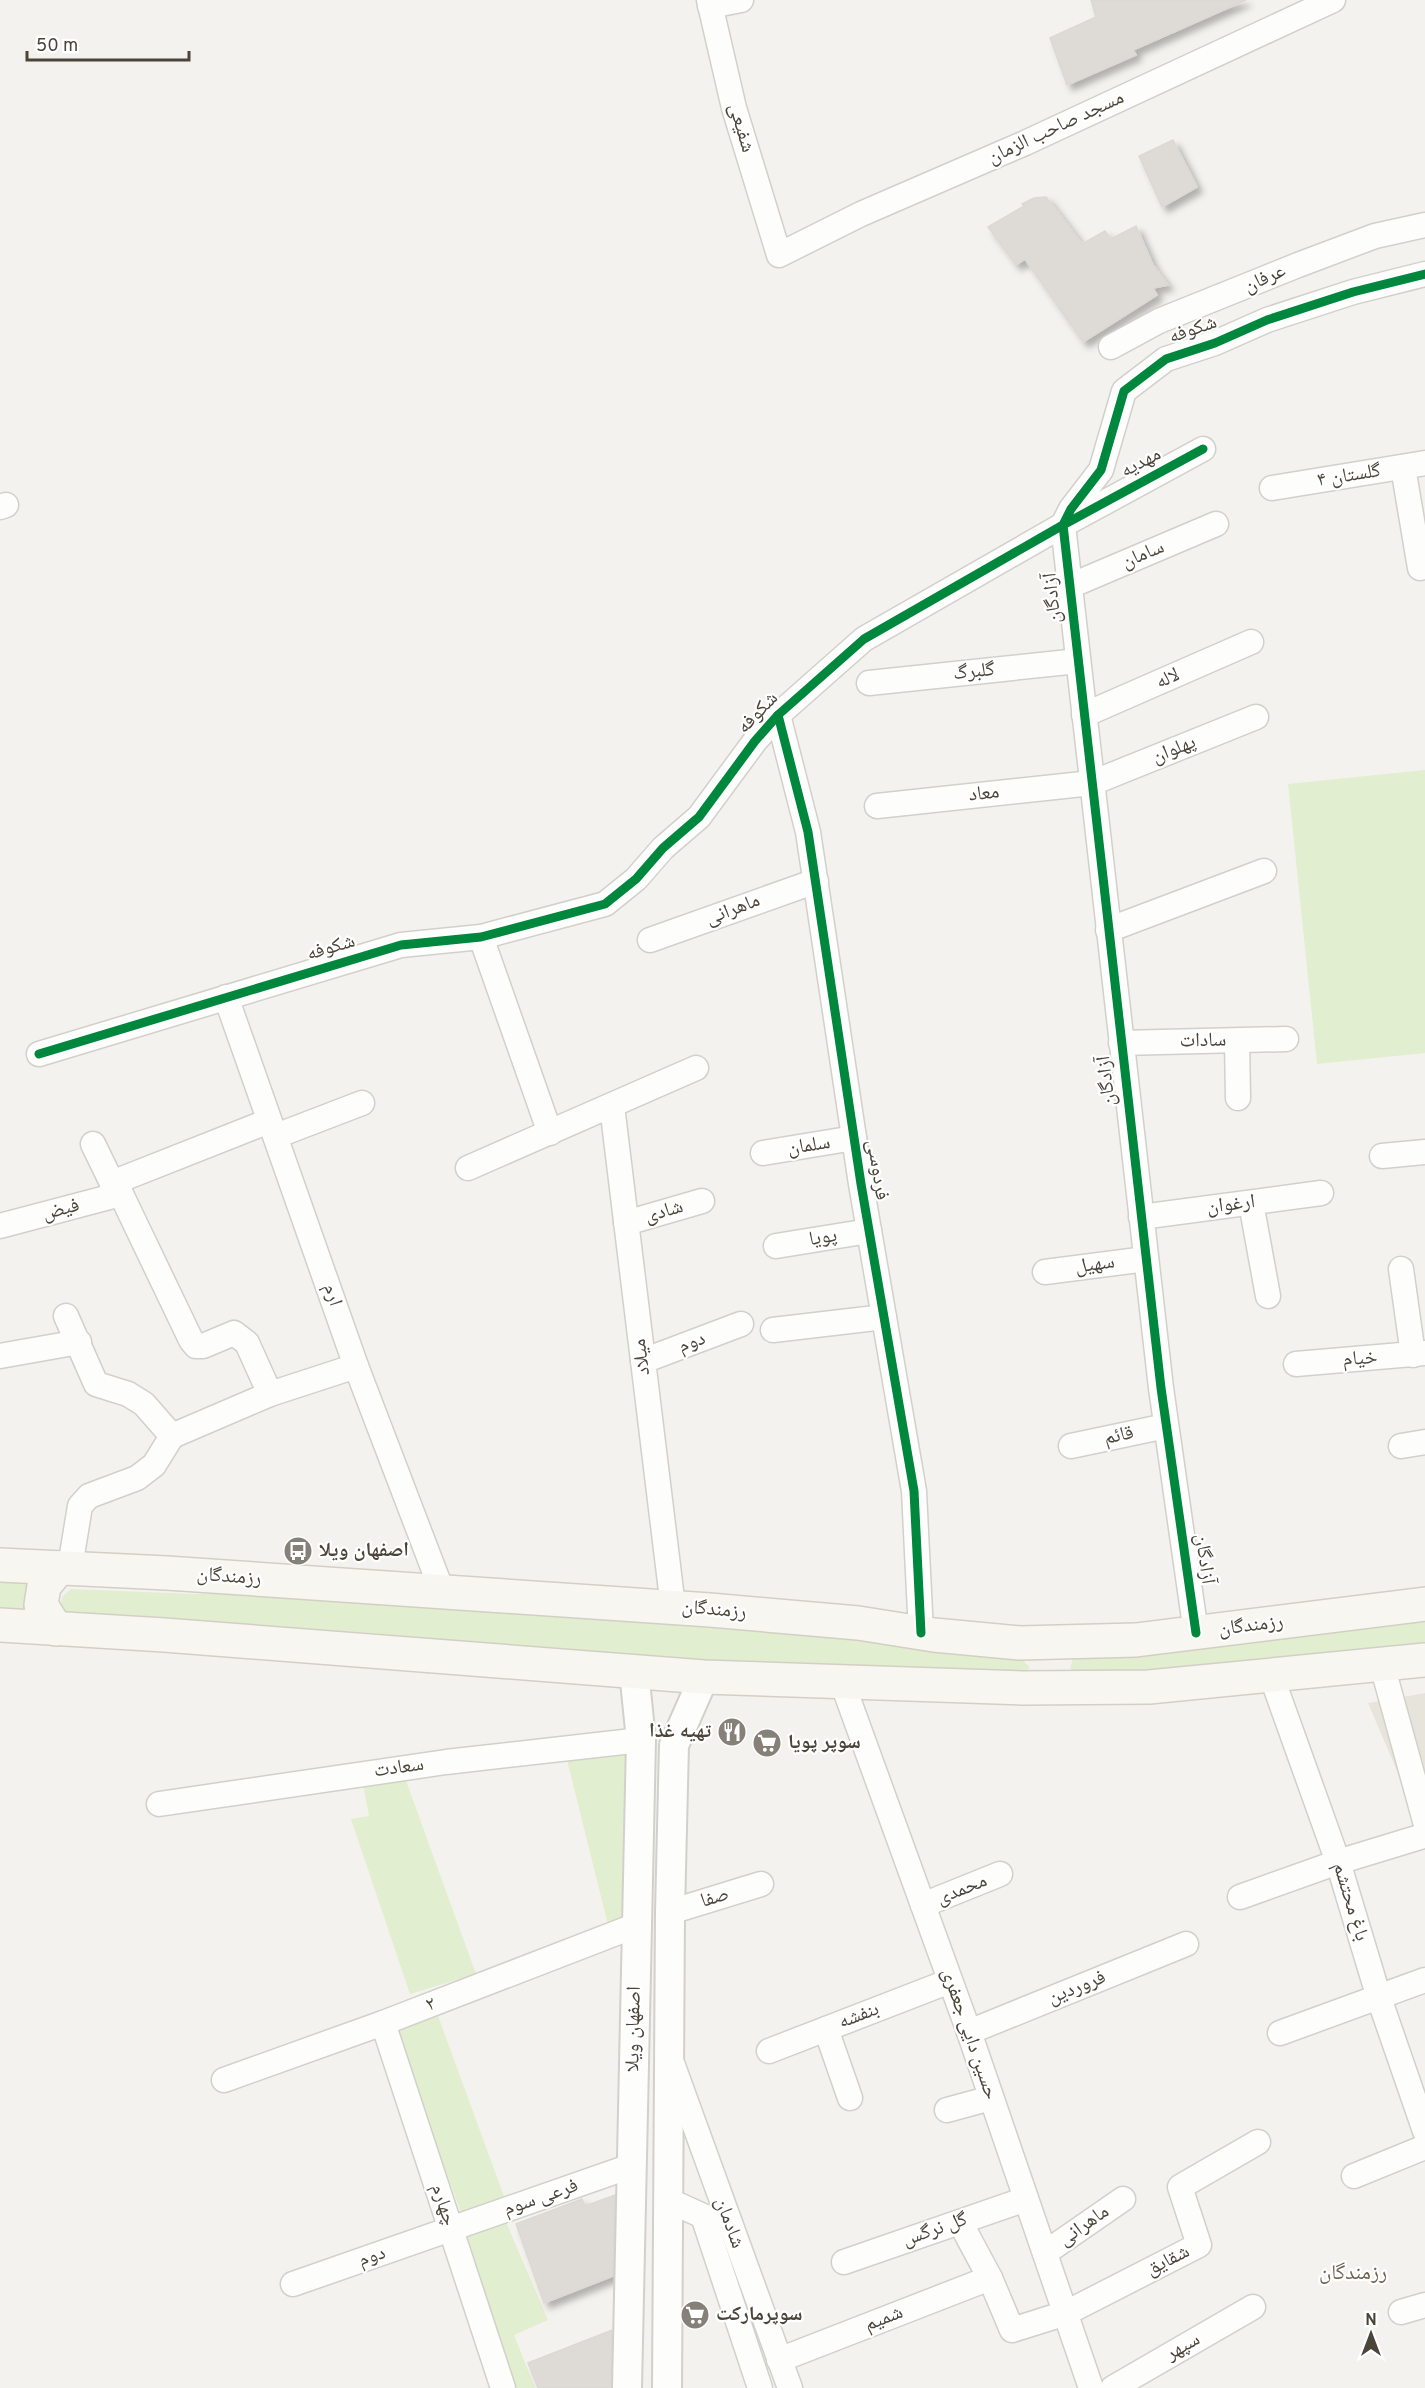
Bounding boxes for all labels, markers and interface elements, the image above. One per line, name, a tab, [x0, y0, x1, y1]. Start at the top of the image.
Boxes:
scale bar	[27, 24, 189, 62]
text: 50 m	[36, 35, 78, 58]
street label: مسجد صاحب الزمان	[984, 85, 1128, 171]
street label: شفیعی	[722, 100, 760, 156]
street label: عرفان	[1240, 258, 1290, 300]
street label: شکوفه	[1166, 310, 1220, 350]
street label: مهدیه	[1116, 442, 1166, 484]
street label: گلستان ۴	[1315, 458, 1383, 494]
street label: سامان	[1118, 534, 1168, 576]
street label: آزادگان	[1037, 571, 1069, 625]
street label: گلبرگ	[952, 657, 996, 687]
street label: لاله	[1152, 662, 1184, 696]
street label: شکوفه	[732, 686, 784, 740]
street label: پهلوان	[1148, 729, 1200, 771]
street label: معاد	[967, 779, 1001, 809]
street label: ماهرانی	[702, 888, 764, 932]
street label: شکوفه	[304, 928, 358, 968]
street label: سادات	[1179, 1028, 1227, 1054]
street label: آزادگان	[1091, 1053, 1123, 1108]
street label: سلمان	[786, 1130, 832, 1162]
street label: فردوسی	[859, 1138, 895, 1202]
street label: ارغوان	[1205, 1189, 1257, 1221]
street label: فیض	[39, 1193, 83, 1227]
street label: شادی	[642, 1194, 686, 1230]
street label: پویا	[807, 1223, 839, 1253]
street label: سهیل	[1073, 1249, 1117, 1281]
street label: ارم	[316, 1280, 348, 1310]
street label: دوم	[675, 1326, 709, 1360]
street label: میلاد	[627, 1337, 657, 1377]
street label: خیام	[1342, 1345, 1379, 1373]
street label: قائم	[1102, 1420, 1136, 1452]
street label: آزادگان	[1188, 1532, 1221, 1587]
bus stop icon: اصفهان ویلا	[282, 1535, 314, 1567]
place label: اصفهان ویلا	[319, 1538, 409, 1564]
street label: رزمندگان	[196, 1562, 262, 1592]
street label: رزمندگان	[681, 1594, 747, 1626]
street label: رزمندگان	[1217, 1609, 1285, 1643]
restaurant icon: تهیه غذا	[716, 1716, 748, 1748]
place label: تهیه غذا	[649, 1719, 712, 1745]
supermarket icon: سوپر پویا	[751, 1727, 783, 1759]
place label: سوپر پویا	[788, 1730, 861, 1756]
street label: سعادت	[372, 1752, 426, 1784]
street label: باغ محتشم	[1326, 1860, 1374, 1944]
street label: محمدی	[933, 1868, 991, 1912]
street label: صفا	[698, 1881, 732, 1915]
street label: حسین دایی جعفری	[934, 1965, 1004, 2103]
street label: فروردین	[1044, 1965, 1110, 2011]
street label: اصفهان ویلا	[620, 1986, 648, 2072]
street label: ۲	[422, 1991, 440, 2019]
street label: بنفشه	[835, 1996, 883, 2036]
street label: فرعی سوم	[500, 2173, 582, 2223]
street label: چهارم	[424, 2181, 462, 2230]
street label: شادمان	[708, 2194, 750, 2252]
street label: ماهرانی	[1053, 2199, 1115, 2253]
street label: گل نرگس	[899, 2207, 971, 2253]
street label: شقایق	[1142, 2239, 1194, 2283]
street label: دوم	[355, 2240, 389, 2274]
district label: رزمندگان	[1319, 2260, 1387, 2287]
supermarket icon: سوپرمارکت	[679, 2299, 711, 2331]
street label: شمیم	[861, 2300, 907, 2338]
place label: سوپرمارکت	[716, 2302, 802, 2328]
north arrow	[1341, 2304, 1401, 2364]
text: N	[1365, 2311, 1377, 2331]
street label: سپهر	[1160, 2327, 1205, 2368]

